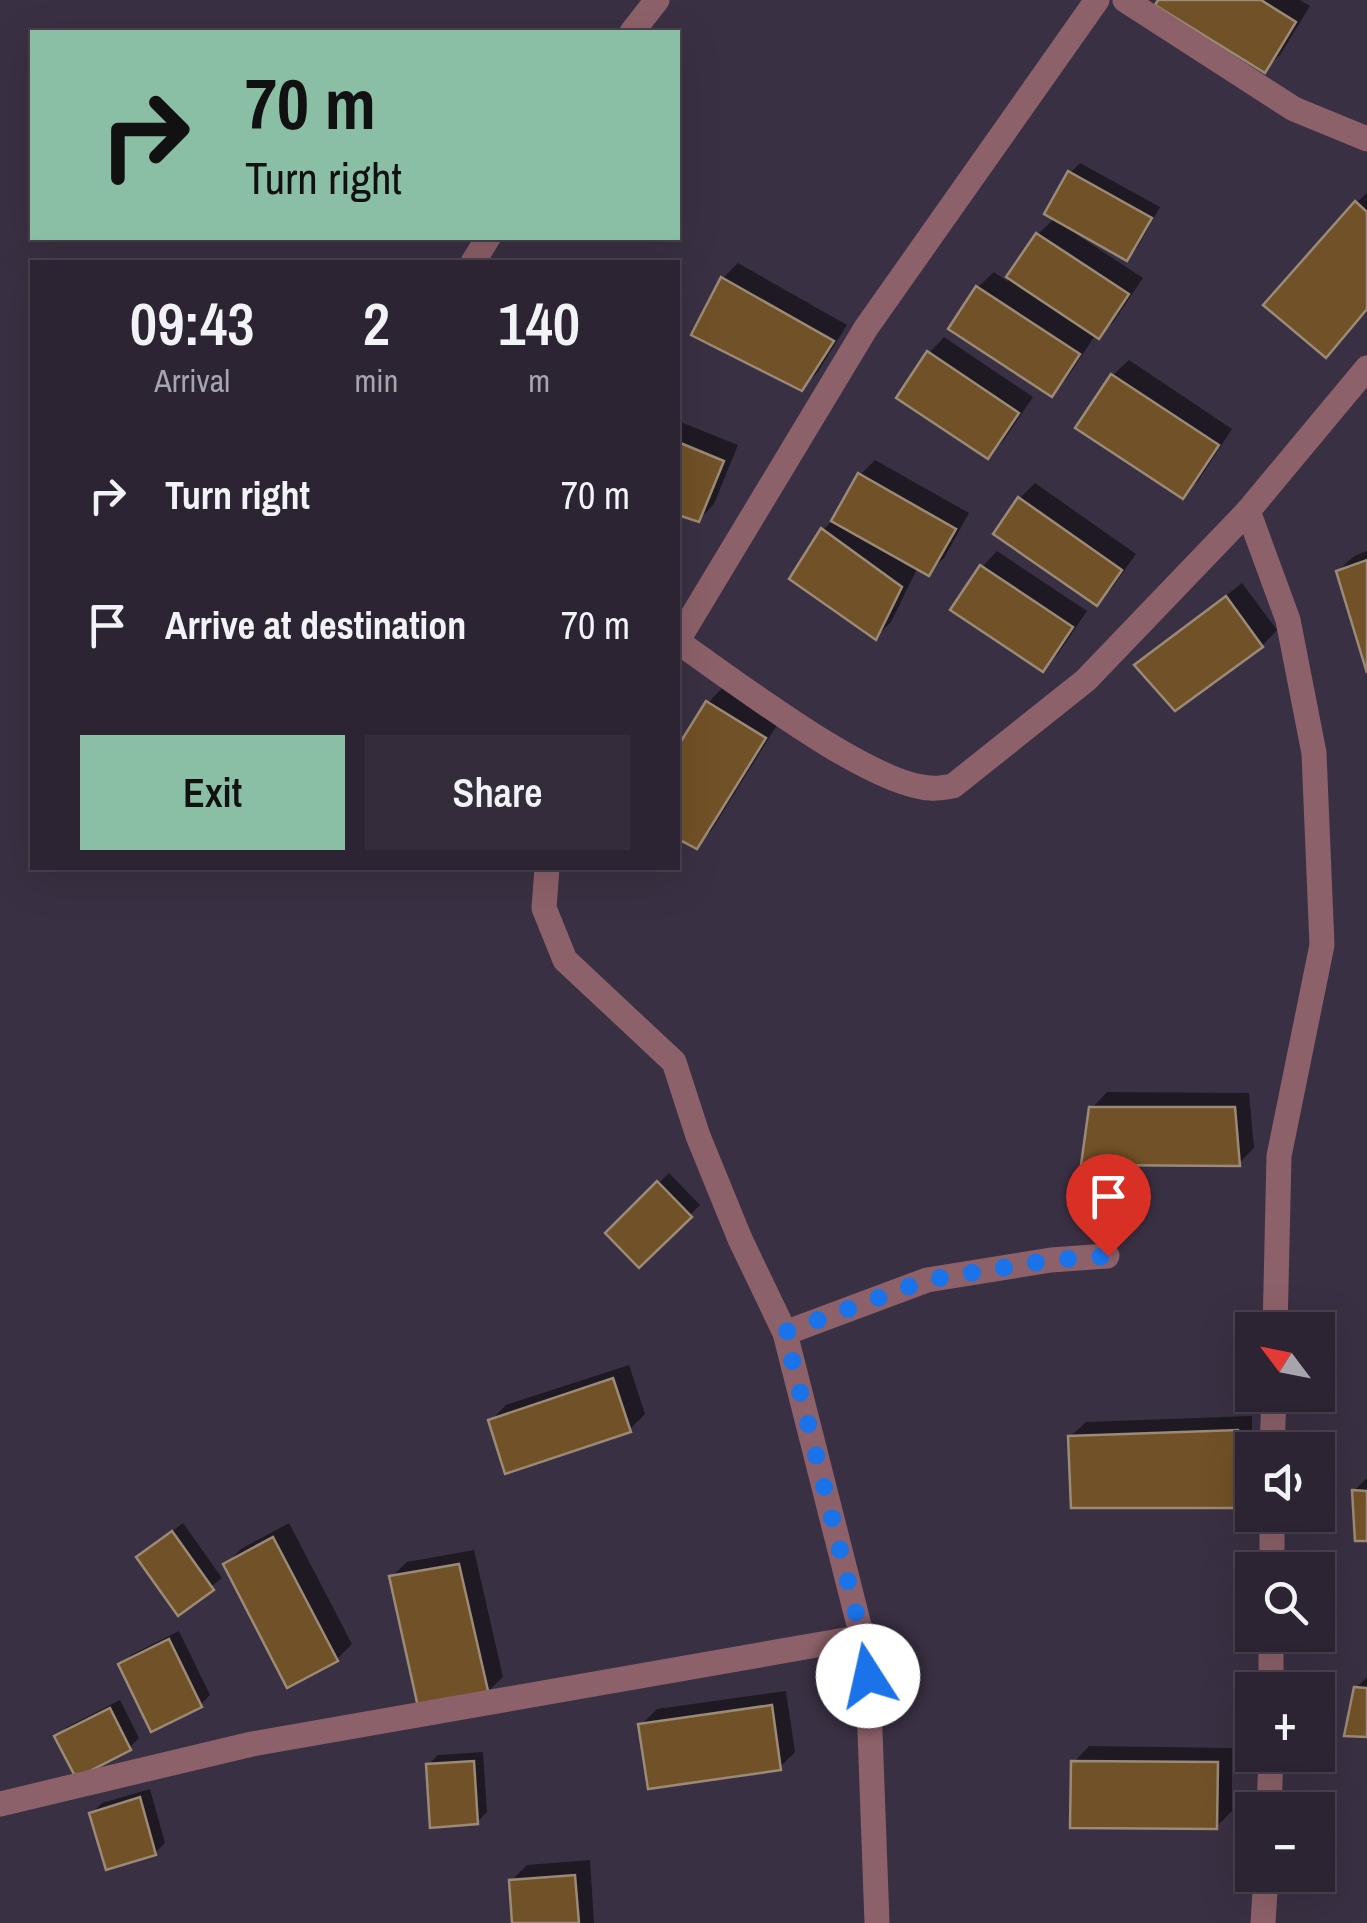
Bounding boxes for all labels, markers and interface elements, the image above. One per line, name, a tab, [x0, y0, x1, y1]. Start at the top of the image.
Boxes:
text: 70 m	[245, 57, 376, 151]
icon: right	[80, 70, 210, 200]
text: Turn right	[245, 147, 402, 208]
text: 09:43	[130, 283, 255, 364]
text: 2	[363, 283, 390, 364]
text: 140	[498, 283, 580, 364]
text: Arrival	[154, 359, 230, 402]
text: min	[355, 359, 398, 402]
text: m	[528, 359, 550, 402]
icon: right	[80, 468, 135, 523]
text: Turn right	[165, 470, 310, 521]
text: 70 m	[561, 470, 630, 521]
icon: arrive	[80, 598, 135, 653]
text: Arrive at destination	[165, 600, 466, 651]
text: 70 m	[561, 600, 630, 651]
button: Exit	[80, 735, 345, 850]
button: Share	[365, 735, 630, 850]
pin	[1066, 1154, 1151, 1257]
icon: arrive	[1081, 1169, 1136, 1224]
north arrow	[1235, 1312, 1335, 1412]
map controls	[1235, 1312, 1335, 1892]
button: sound	[1235, 1432, 1335, 1532]
button: search	[1235, 1552, 1335, 1652]
position arrow	[816, 1624, 920, 1728]
button: +	[1235, 1672, 1335, 1772]
button: −	[1235, 1792, 1335, 1892]

